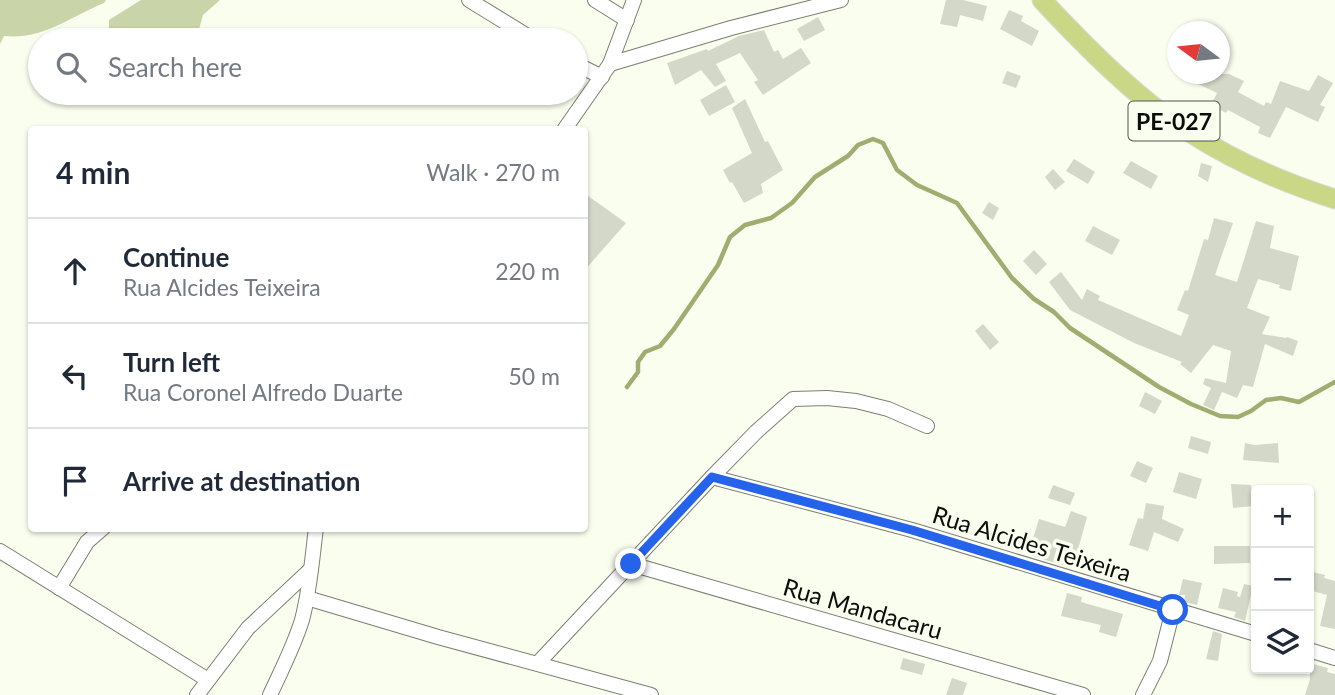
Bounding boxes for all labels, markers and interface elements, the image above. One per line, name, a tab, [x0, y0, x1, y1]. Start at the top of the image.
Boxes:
north arrow	[1167, 21, 1230, 84]
search box	[28, 28, 588, 105]
icon: search	[52, 48, 90, 86]
text: Search here	[108, 51, 242, 83]
road number: PE-027	[1128, 102, 1220, 140]
text: 4 min	[56, 154, 130, 190]
text: Walk · 270 m	[426, 158, 560, 186]
text: Continue	[123, 241, 229, 273]
icon: ahead	[56, 252, 94, 290]
text: 220 m	[495, 257, 560, 285]
text: Rua Alcides Teixeira	[123, 273, 321, 301]
text: Turn left	[123, 346, 220, 378]
icon: left	[56, 357, 94, 395]
text: 50 m	[509, 362, 560, 390]
text: Rua Coronel Alfredo Duarte	[123, 378, 403, 406]
icon: arrive	[56, 462, 94, 500]
text: Arrive at destination	[123, 465, 360, 497]
map controls	[1251, 485, 1314, 674]
button: +	[1251, 485, 1314, 548]
street label: Rua Alcides Teixeira	[929, 499, 1135, 587]
route end	[615, 548, 646, 579]
button: −	[1251, 548, 1314, 611]
street label: Rua Mandacaru	[780, 571, 946, 645]
route start	[1157, 594, 1188, 625]
button: layers	[1251, 611, 1314, 674]

